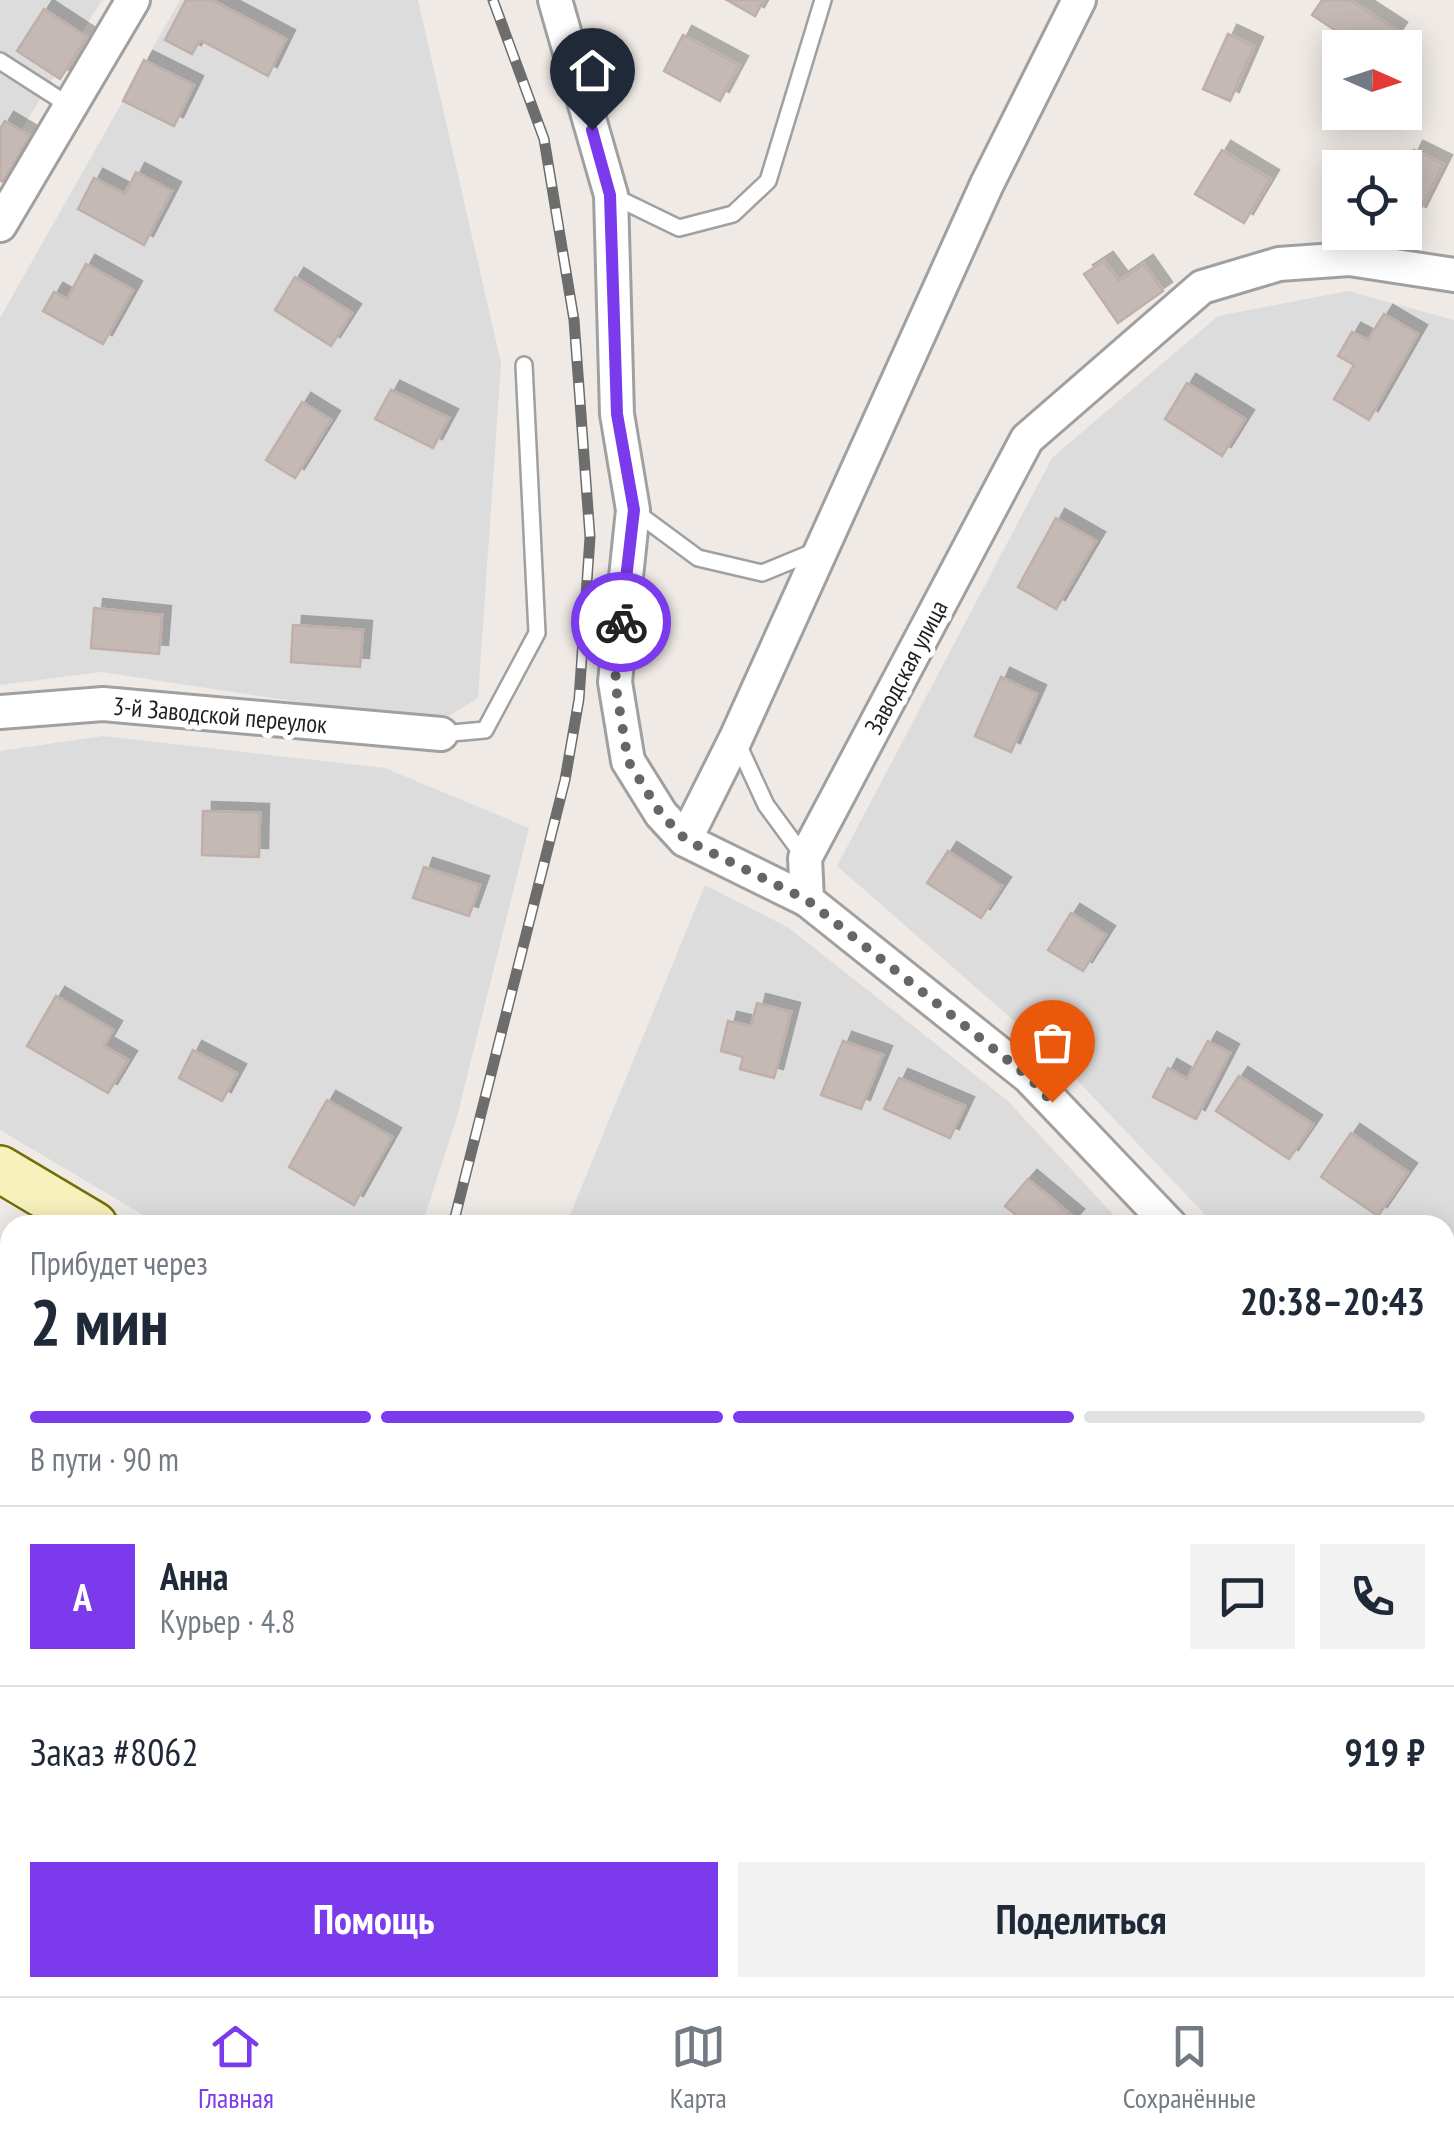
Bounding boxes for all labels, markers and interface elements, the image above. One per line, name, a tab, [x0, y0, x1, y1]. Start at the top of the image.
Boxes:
pin	[550, 28, 635, 131]
north arrow	[1322, 30, 1422, 130]
map controls	[1322, 30, 1422, 250]
icon: home	[565, 43, 620, 98]
button: locate	[1322, 150, 1422, 250]
courier	[571, 572, 671, 672]
street label: Заводская улица	[857, 594, 955, 740]
icon: bike	[594, 595, 649, 650]
street label: 3-й Заводской переулок	[112, 690, 329, 740]
pin	[1010, 1000, 1095, 1103]
icon: bag	[1025, 1015, 1080, 1070]
text: Прибудет через	[30, 1242, 208, 1284]
text: 20:38–20:43	[1240, 1276, 1425, 1325]
text: 2 мин	[30, 1279, 169, 1363]
text: В пути · 90 m	[30, 1438, 179, 1480]
button: chat	[1190, 1544, 1295, 1649]
button: phone	[1320, 1544, 1425, 1649]
text: Анна	[160, 1551, 228, 1600]
text: А	[73, 1572, 92, 1621]
text: Курьер · 4.8	[160, 1600, 295, 1642]
text: Заказ #8062	[30, 1727, 199, 1776]
text: 919 ₽	[1345, 1727, 1425, 1776]
button: Помощь	[30, 1862, 718, 1977]
button: Поделиться	[738, 1862, 1425, 1977]
tab: Главная	[198, 2019, 274, 2116]
tab: Карта	[670, 2019, 727, 2116]
tab: Сохранённые	[1123, 2019, 1256, 2116]

